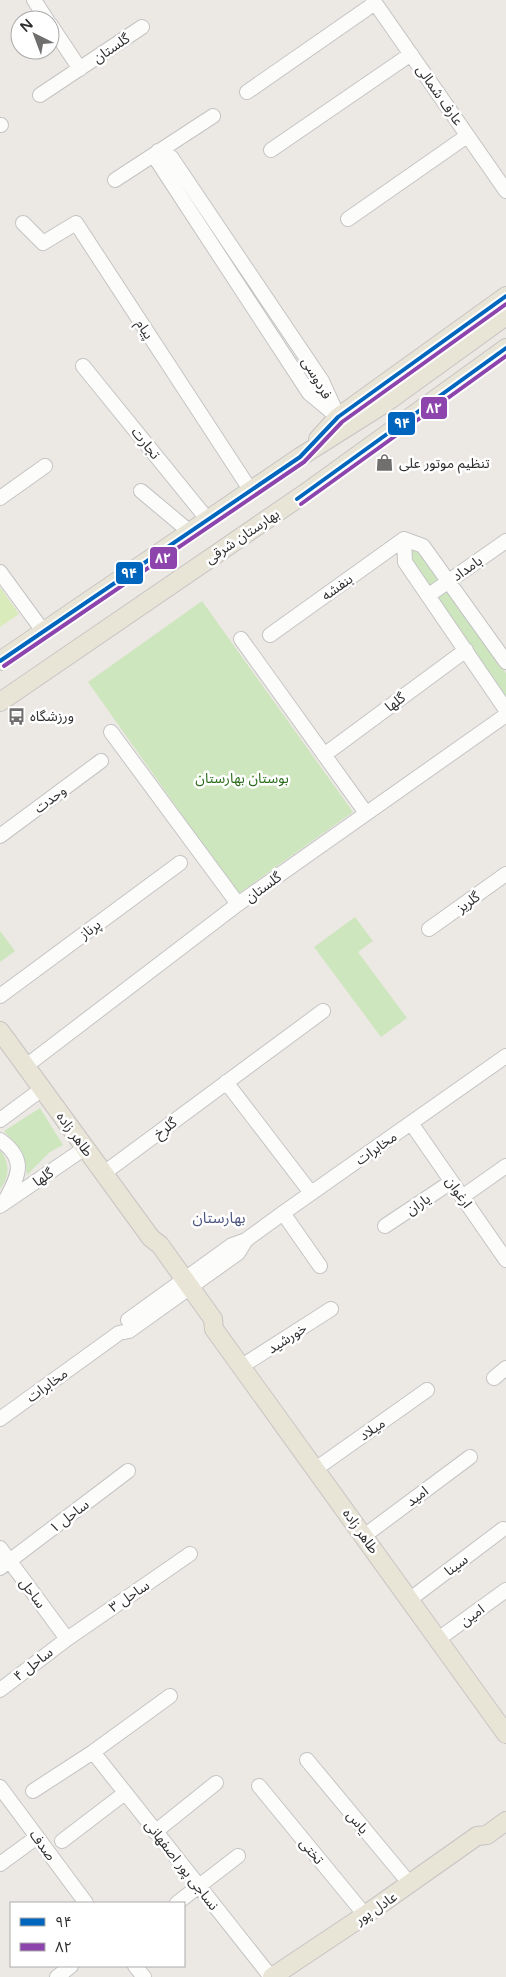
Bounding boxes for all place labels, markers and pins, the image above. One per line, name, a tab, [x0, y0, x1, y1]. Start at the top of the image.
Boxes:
shop icon: تنظیم موتور علی	[375, 453, 395, 473]
place label: تنظیم موتور علی	[399, 455, 490, 474]
bus stop icon: ورزشگاه	[6, 706, 26, 726]
place label: ورزشگاه	[30, 708, 74, 725]

